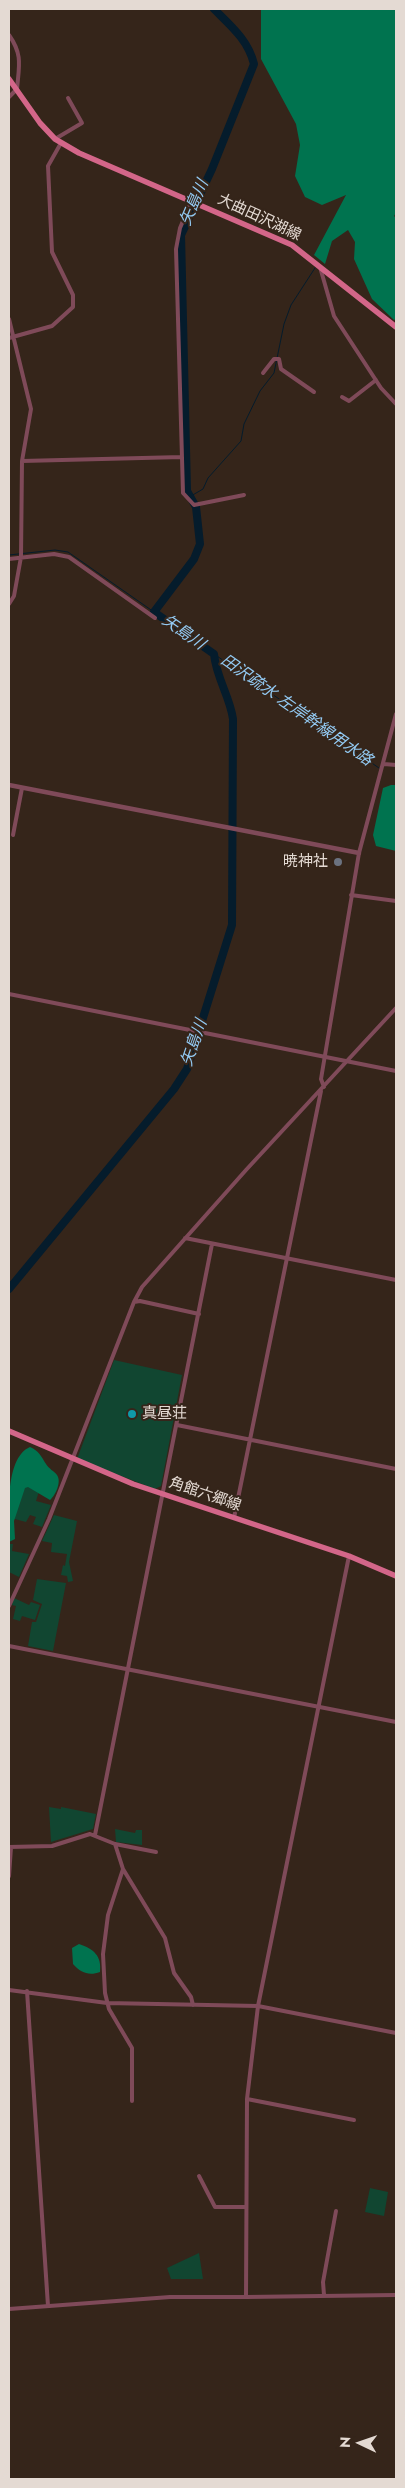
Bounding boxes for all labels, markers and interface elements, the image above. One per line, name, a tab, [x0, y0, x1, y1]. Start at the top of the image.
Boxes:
water label: 矢島川	[177, 177, 213, 229]
street label: 大曲田沢湖線	[214, 191, 304, 245]
water label: 矢島川	[158, 611, 208, 655]
water label: 田沢疏水 左岸幹線用水路	[216, 651, 376, 771]
place label: 暁神社	[283, 853, 328, 871]
marker: 暁神社	[332, 856, 344, 868]
water label: 矢島川	[178, 1017, 212, 1069]
place label: 真昼荘	[142, 1405, 187, 1423]
marker: 真昼荘	[126, 1408, 138, 1420]
street label: 角館六郷線	[167, 1474, 243, 1516]
north arrow	[335, 2418, 385, 2468]
text: N	[335, 2436, 355, 2448]

